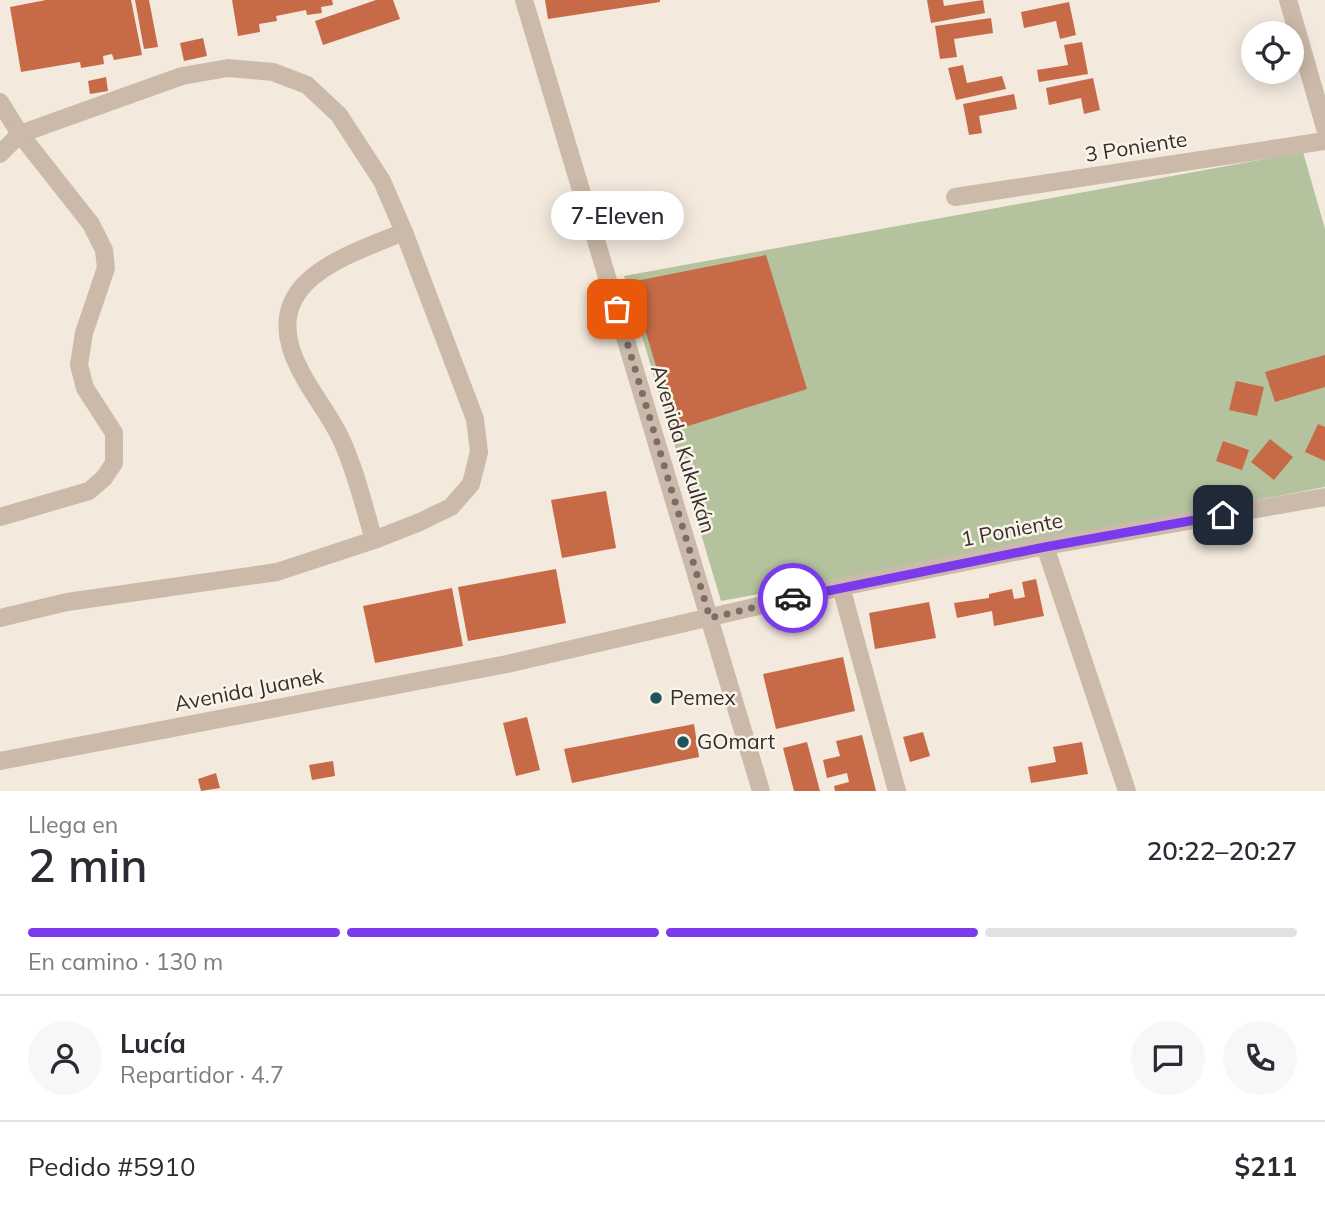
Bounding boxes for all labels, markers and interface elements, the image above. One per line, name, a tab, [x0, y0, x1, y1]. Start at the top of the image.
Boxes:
map controls	[1241, 21, 1304, 84]
button: locate	[1241, 21, 1304, 84]
street label: 3 Poniente	[1083, 125, 1189, 167]
callout: 7-Eleven	[550, 190, 684, 239]
text: 7-Eleven	[571, 201, 664, 230]
pin	[587, 279, 647, 339]
icon: bag	[598, 290, 636, 328]
street label: Avenida Kukulkán	[646, 362, 722, 536]
pin	[1193, 485, 1253, 545]
icon: home	[1204, 496, 1242, 534]
street label: 1 Poniente	[959, 506, 1065, 552]
courier	[758, 563, 828, 633]
icon: car	[774, 579, 812, 617]
street label: Avenida Juanek	[172, 662, 326, 716]
place label: Pemex	[670, 684, 736, 710]
marker: Pemex	[648, 690, 664, 706]
place label: GOmart	[697, 728, 775, 754]
marker: GOmart	[675, 734, 691, 750]
text: Llega en	[28, 810, 118, 839]
text: 20:22–20:27	[1147, 834, 1297, 867]
text: 2 min	[28, 836, 147, 894]
text: En camino · 130 m	[28, 947, 223, 976]
button: person	[28, 1021, 102, 1095]
button: chat	[1131, 1021, 1205, 1095]
button: phone	[1223, 1021, 1297, 1095]
text: Lucía	[120, 1027, 186, 1060]
text: Repartidor · 4.7	[120, 1060, 284, 1089]
text: Pedido #5910	[28, 1150, 196, 1183]
text: $211	[1235, 1150, 1297, 1183]

